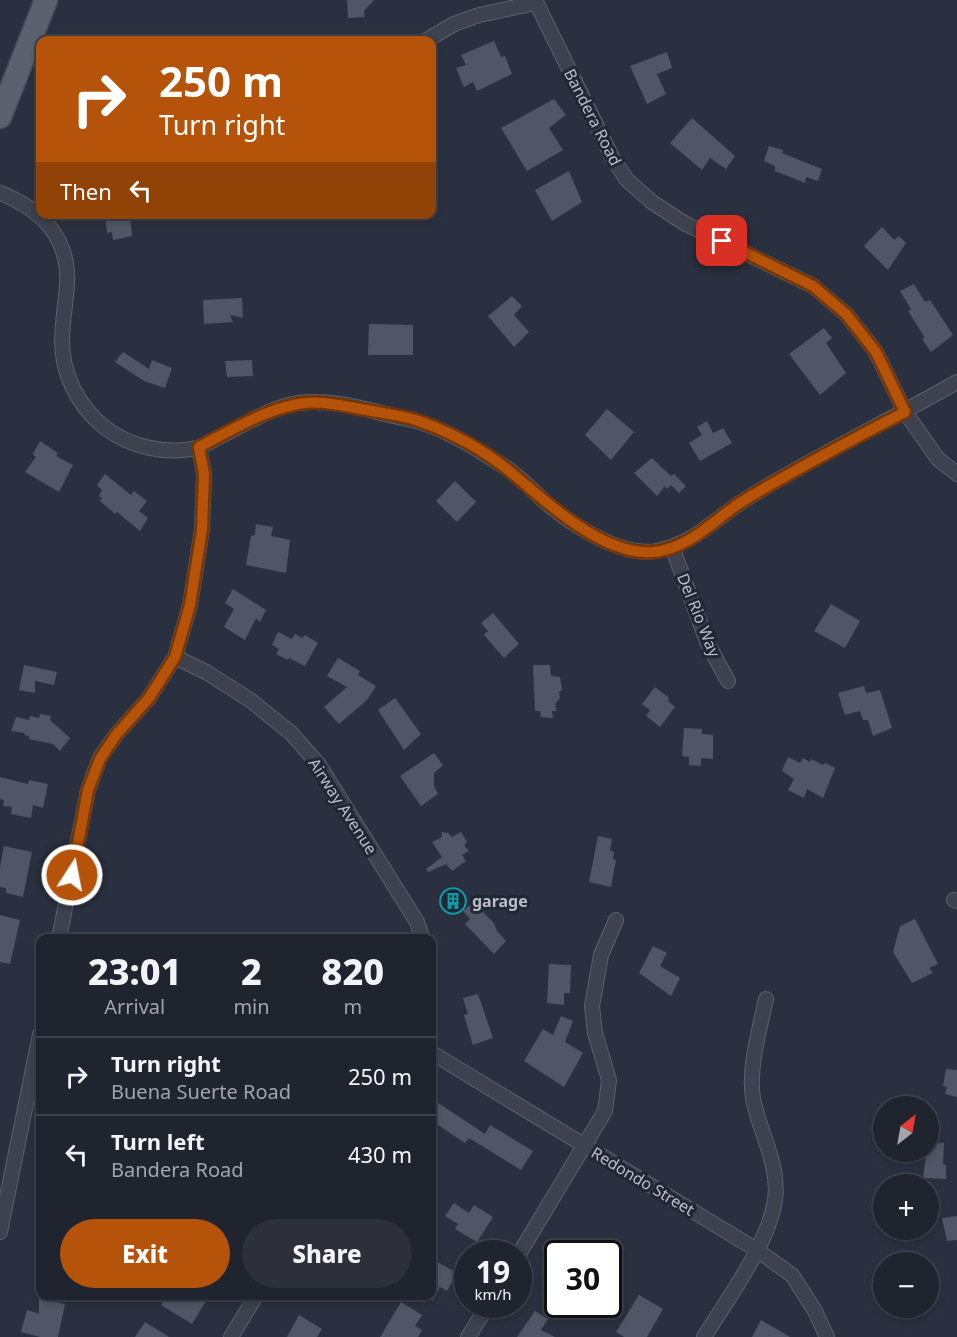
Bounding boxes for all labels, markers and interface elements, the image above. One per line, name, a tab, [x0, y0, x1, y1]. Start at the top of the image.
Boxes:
text: 250 m	[159, 52, 283, 109]
icon: right	[60, 60, 138, 138]
street label: Bandera Road	[559, 65, 627, 169]
text: Turn right	[159, 106, 285, 143]
icon: left	[124, 174, 157, 207]
text: Then	[60, 176, 112, 206]
pin	[696, 215, 747, 266]
icon: arrive	[705, 224, 738, 257]
street label: Del Rio Way	[672, 570, 726, 661]
street label: Airway Avenue	[304, 753, 382, 859]
position arrow	[40, 843, 104, 907]
building icon: garage	[438, 886, 468, 916]
place label: garage	[472, 890, 528, 912]
text: 23:01	[88, 947, 181, 996]
text: 2	[241, 947, 262, 996]
text: 820	[322, 947, 384, 996]
text: Arrival	[104, 993, 165, 1020]
text: min	[233, 993, 270, 1020]
text: m	[343, 993, 362, 1020]
text: Turn right	[111, 1048, 221, 1078]
icon: right	[60, 1060, 93, 1093]
text: 250 m	[348, 1061, 412, 1091]
text: Buena Suerte Road	[111, 1078, 291, 1105]
north arrow	[873, 1096, 939, 1162]
map controls	[873, 1096, 939, 1318]
text: Turn left	[111, 1126, 205, 1156]
icon: left	[60, 1138, 93, 1171]
text: 430 m	[348, 1139, 412, 1169]
street label: Redondo Street	[587, 1142, 699, 1221]
text: Bandera Road	[111, 1156, 244, 1183]
button: +	[873, 1174, 939, 1240]
button: Exit	[60, 1219, 230, 1288]
button: Share	[242, 1219, 412, 1288]
speed limit sign: 30	[544, 1240, 622, 1318]
text: 19	[476, 1251, 510, 1292]
button: −	[873, 1252, 939, 1318]
text: km/h	[475, 1284, 511, 1304]

